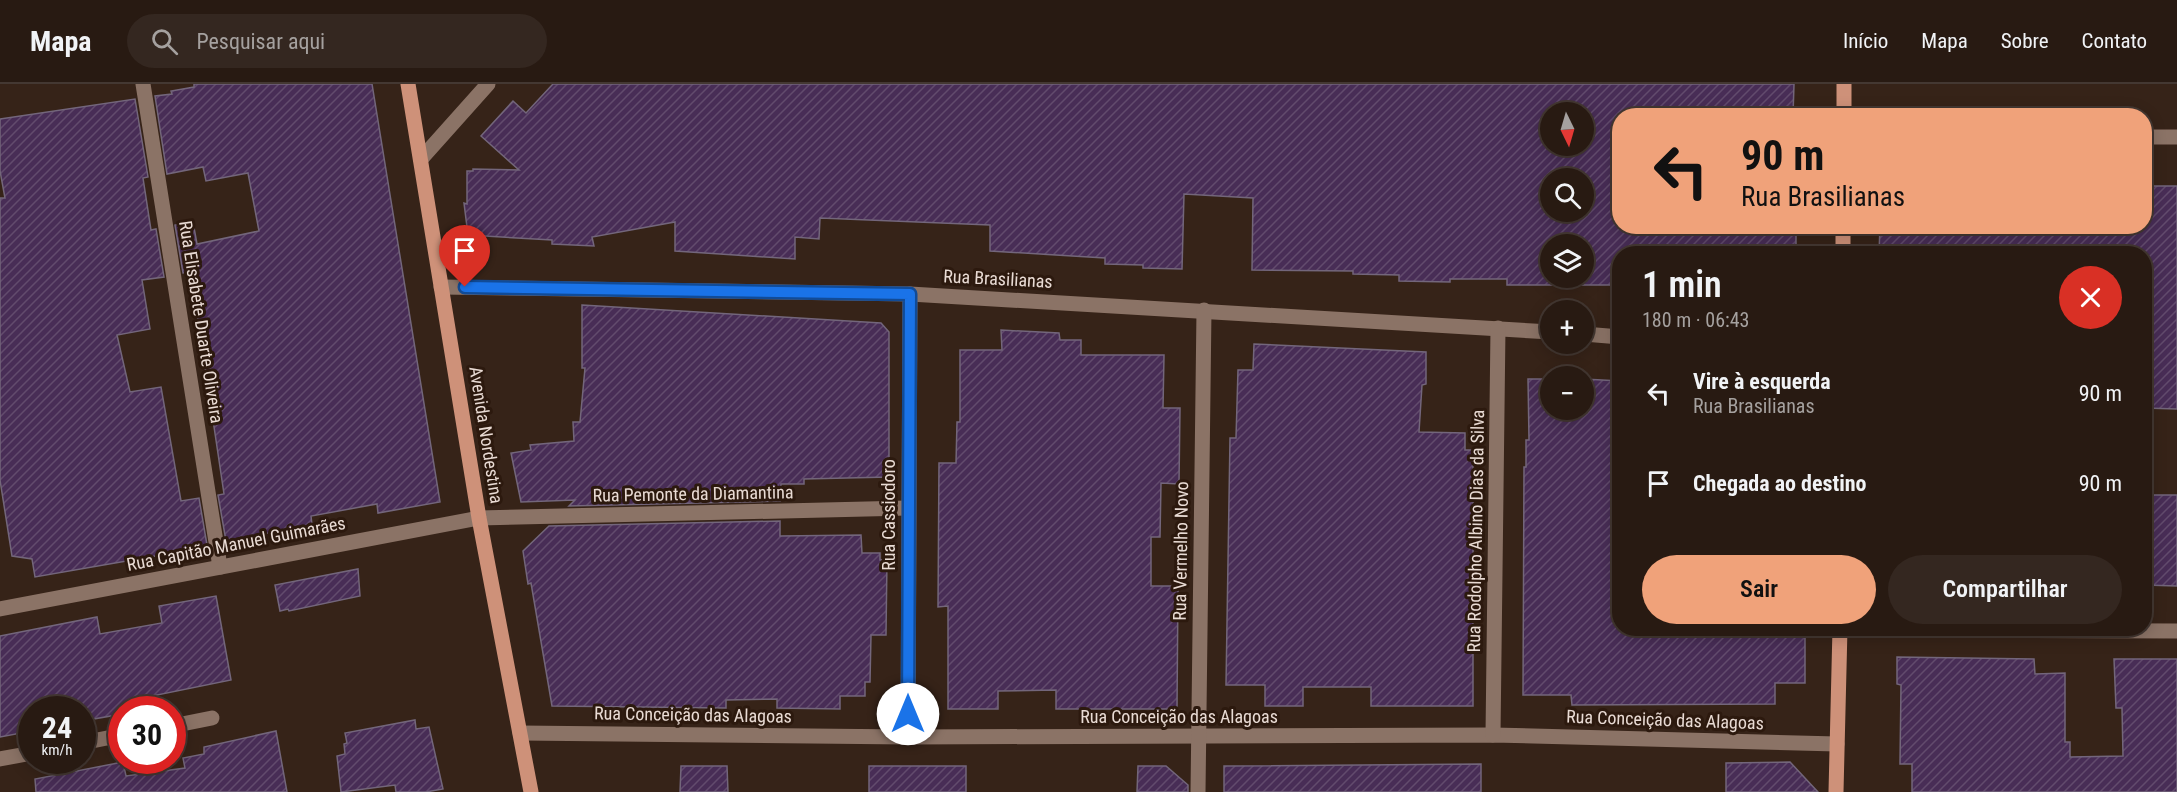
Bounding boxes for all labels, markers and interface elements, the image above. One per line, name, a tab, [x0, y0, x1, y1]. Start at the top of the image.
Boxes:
search box	[127, 14, 547, 68]
text: Mapa	[30, 25, 91, 58]
icon: search	[148, 25, 181, 58]
text: Pesquisar aqui	[196, 29, 325, 54]
text: Início	[1843, 29, 1888, 53]
text: Mapa	[1921, 29, 1968, 53]
text: Sobre	[2001, 29, 2049, 53]
text: Contato	[2082, 29, 2147, 53]
north arrow	[1540, 102, 1594, 156]
map controls	[1540, 102, 1594, 420]
text: 90 m	[1741, 131, 1824, 180]
icon: left	[1642, 132, 1720, 210]
button: search	[1540, 168, 1594, 222]
text: Rua Brasilianas	[1741, 181, 1905, 213]
street label: Rua Elisabete Duarte Oliveira	[175, 219, 228, 425]
pin	[439, 225, 490, 287]
icon: arrive	[448, 234, 481, 267]
button: layers	[1540, 234, 1594, 288]
text: 1 min	[1642, 264, 1722, 306]
street label: Rua Brasilianas	[943, 265, 1053, 292]
button: close	[2059, 266, 2122, 329]
button: +	[1540, 300, 1594, 354]
text: 180 m · 06:43	[1642, 308, 1749, 332]
street label: Avenida Nordestina	[465, 365, 508, 505]
button: −	[1540, 366, 1594, 420]
text: Vire à esquerda	[1693, 369, 1831, 394]
icon: left	[1642, 377, 1675, 410]
text: 90 m	[2079, 381, 2122, 406]
text: Rua Brasilianas	[1693, 394, 1815, 418]
street label: Rua Rodolpho Albino Dias da Silva	[1463, 409, 1488, 652]
street label: Rua Cassiodoro	[878, 459, 899, 571]
icon: arrive	[1642, 467, 1675, 500]
text: Chegada ao destino	[1693, 471, 1867, 496]
text: 90 m	[2079, 471, 2122, 496]
street label: Rua Pemonte da Diamantina	[592, 481, 794, 506]
street label: Rua Vermelho Novo	[1169, 481, 1192, 621]
street label: Rua Capitão Manuel Guimarães	[125, 512, 347, 575]
button: Sair	[1642, 555, 1876, 624]
button: Compartilhar	[1888, 555, 2122, 624]
position arrow	[876, 682, 940, 746]
speed limit sign: 30	[108, 696, 186, 774]
street label: Rua Conceição das Alagoas	[594, 702, 792, 727]
street label: Rua Conceição das Alagoas	[1080, 706, 1278, 727]
street label: Rua Conceição das Alagoas	[1566, 706, 1764, 733]
text: 24	[42, 710, 72, 745]
text: km/h	[42, 741, 72, 759]

